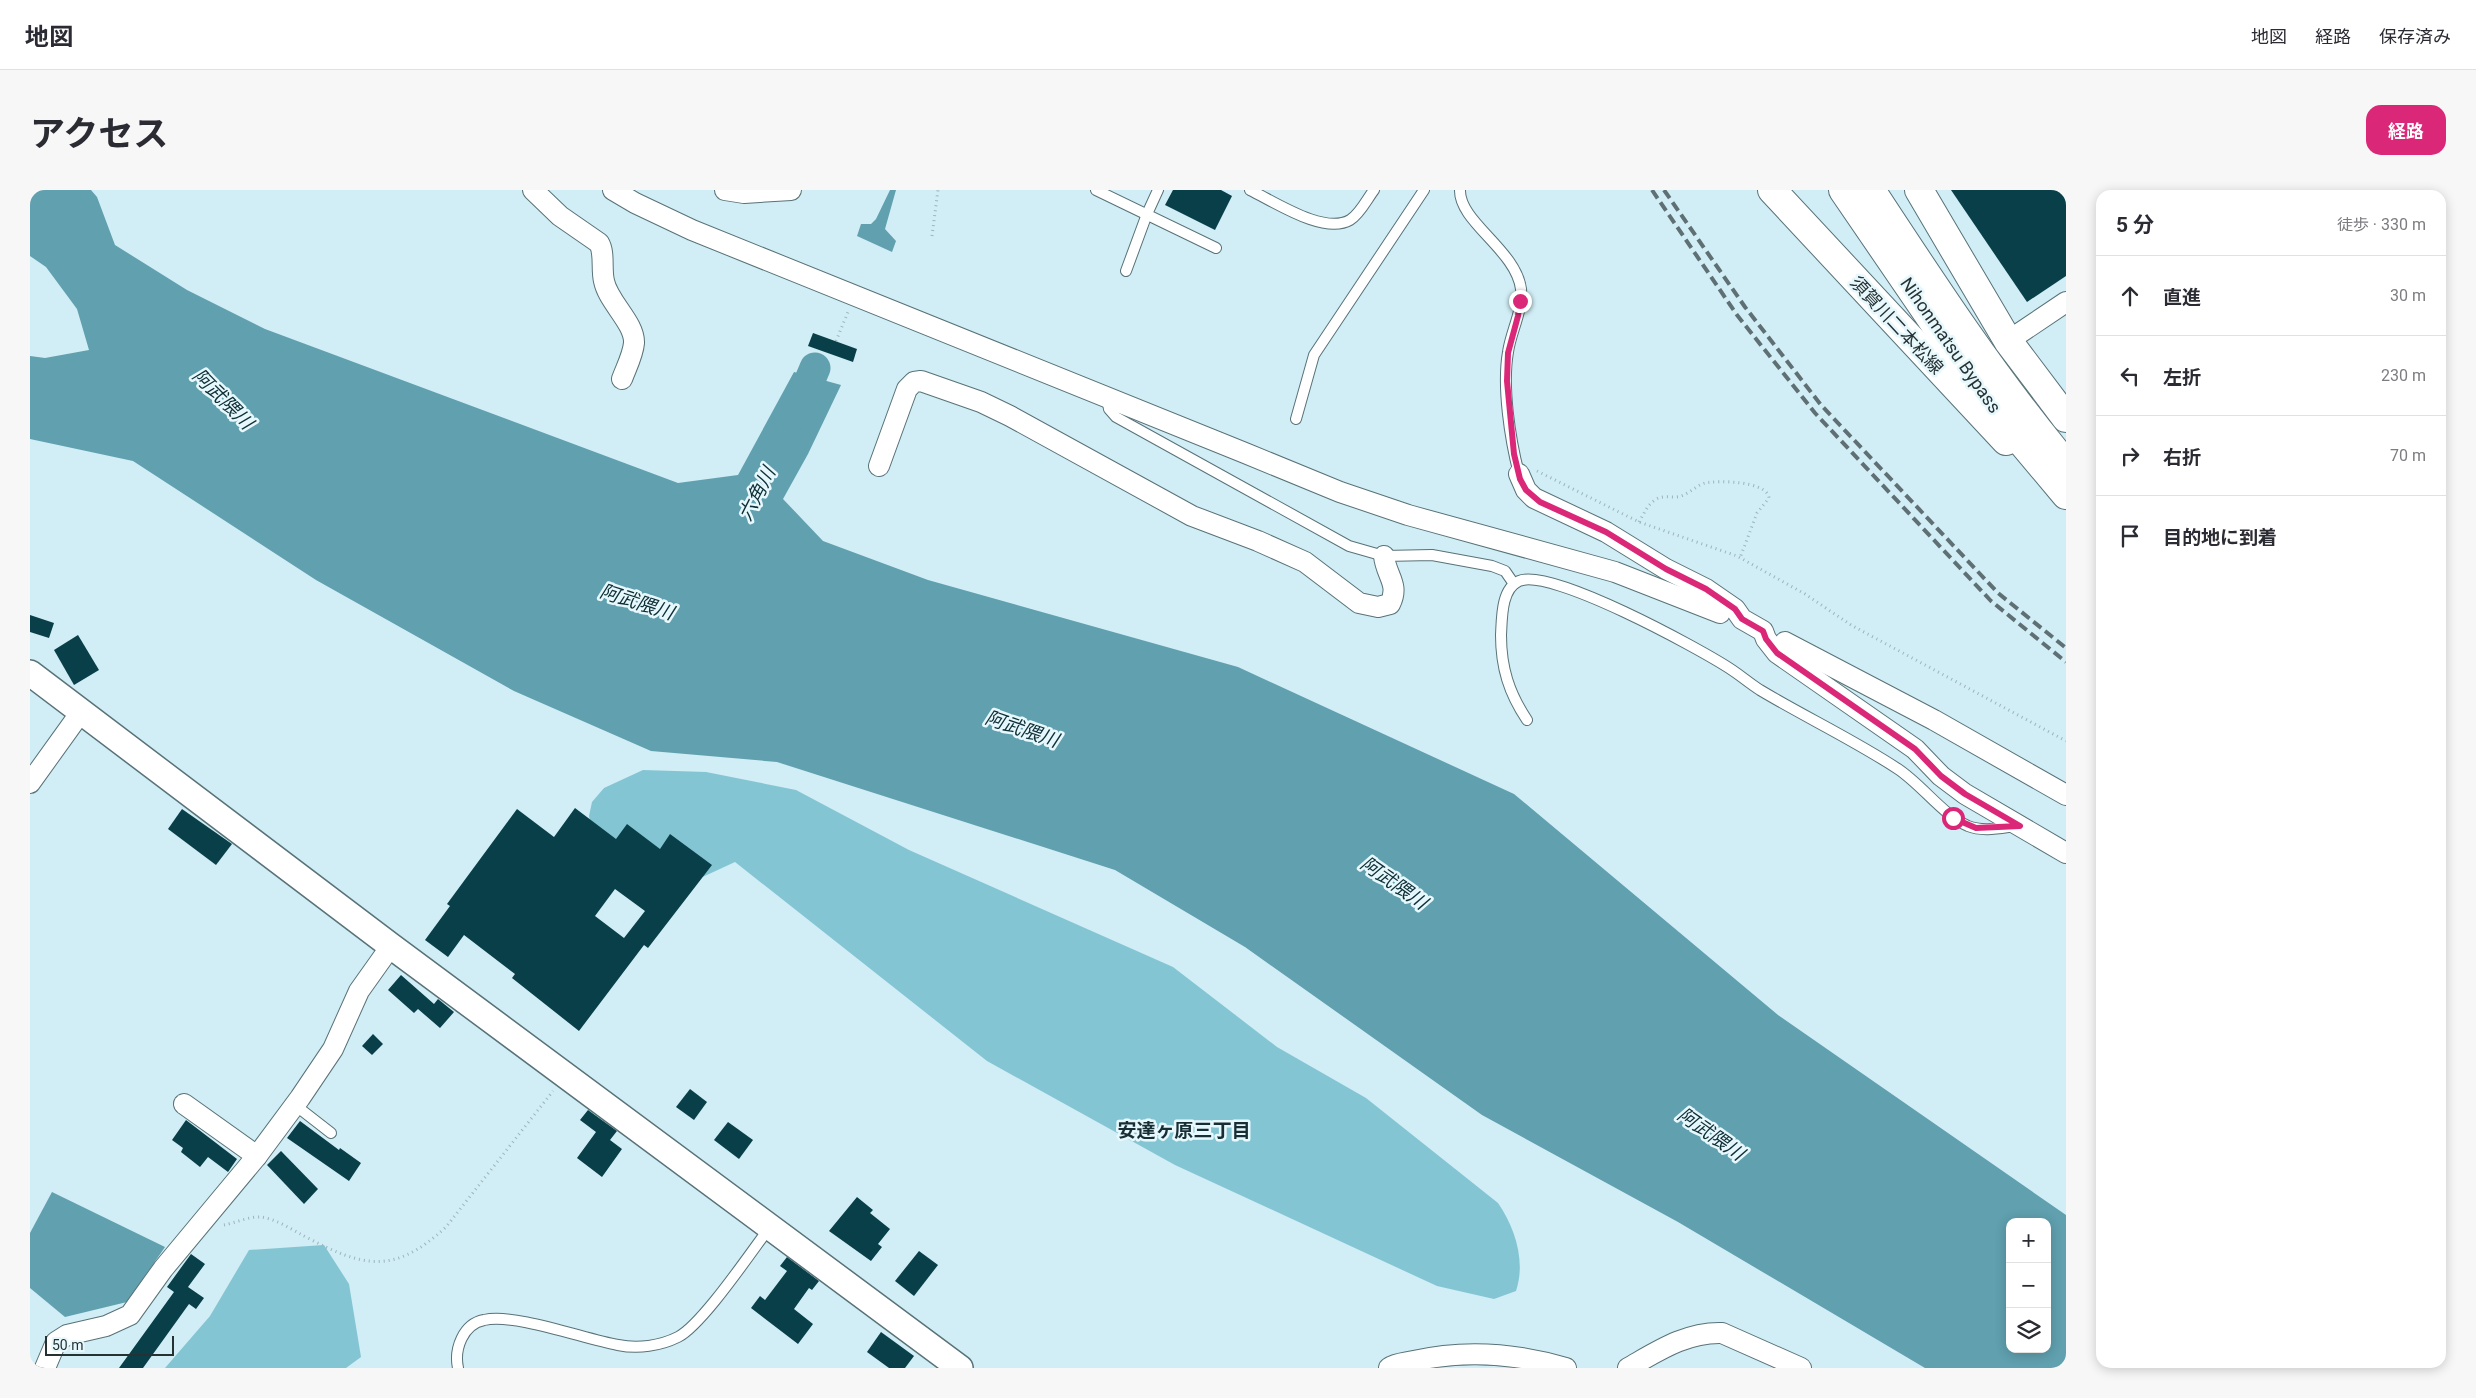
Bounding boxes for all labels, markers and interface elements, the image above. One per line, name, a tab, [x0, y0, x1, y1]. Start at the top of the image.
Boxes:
text: 地図	[25, 23, 73, 51]
text: 地図	[2251, 26, 2287, 47]
text: 経路	[2315, 26, 2351, 47]
text: 保存済み	[2379, 26, 2451, 47]
button: 経路	[2366, 105, 2446, 155]
text: アクセス	[30, 114, 168, 155]
text: 5 分	[2116, 213, 2154, 237]
text: 徒歩 · 330 m	[2337, 215, 2426, 234]
street label: 須賀川二本松線	[1846, 272, 1948, 378]
street label: Nihonmatsu Bypass	[1896, 273, 2006, 417]
icon: ahead	[2116, 282, 2144, 310]
text: 直進	[2163, 286, 2201, 309]
text: 30 m	[2390, 286, 2426, 305]
route end	[1509, 290, 1532, 313]
icon: left	[2116, 362, 2144, 390]
water label: 阿武隈川	[188, 364, 259, 435]
text: 左折	[2163, 366, 2201, 389]
text: 230 m	[2381, 366, 2426, 385]
icon: right	[2116, 442, 2144, 470]
text: 右折	[2163, 446, 2201, 469]
text: 70 m	[2390, 446, 2426, 465]
water label: 六角川	[734, 462, 781, 525]
icon: arrive	[2116, 522, 2144, 550]
text: 目的地に到着	[2163, 526, 2277, 549]
water label: 阿武隈川	[597, 579, 679, 625]
water label: 阿武隈川	[982, 706, 1064, 753]
route start	[1942, 807, 1965, 830]
water label: 阿武隈川	[1356, 852, 1433, 915]
water label: 阿武隈川	[1673, 1103, 1750, 1166]
district label: 安達ヶ原三丁目	[1117, 1119, 1251, 1142]
map controls	[2006, 1218, 2051, 1353]
button: +	[2006, 1218, 2051, 1263]
button: −	[2006, 1263, 2051, 1308]
button: layers	[2006, 1308, 2051, 1353]
scale bar	[45, 1333, 174, 1356]
text: 50 m	[52, 1337, 84, 1353]

